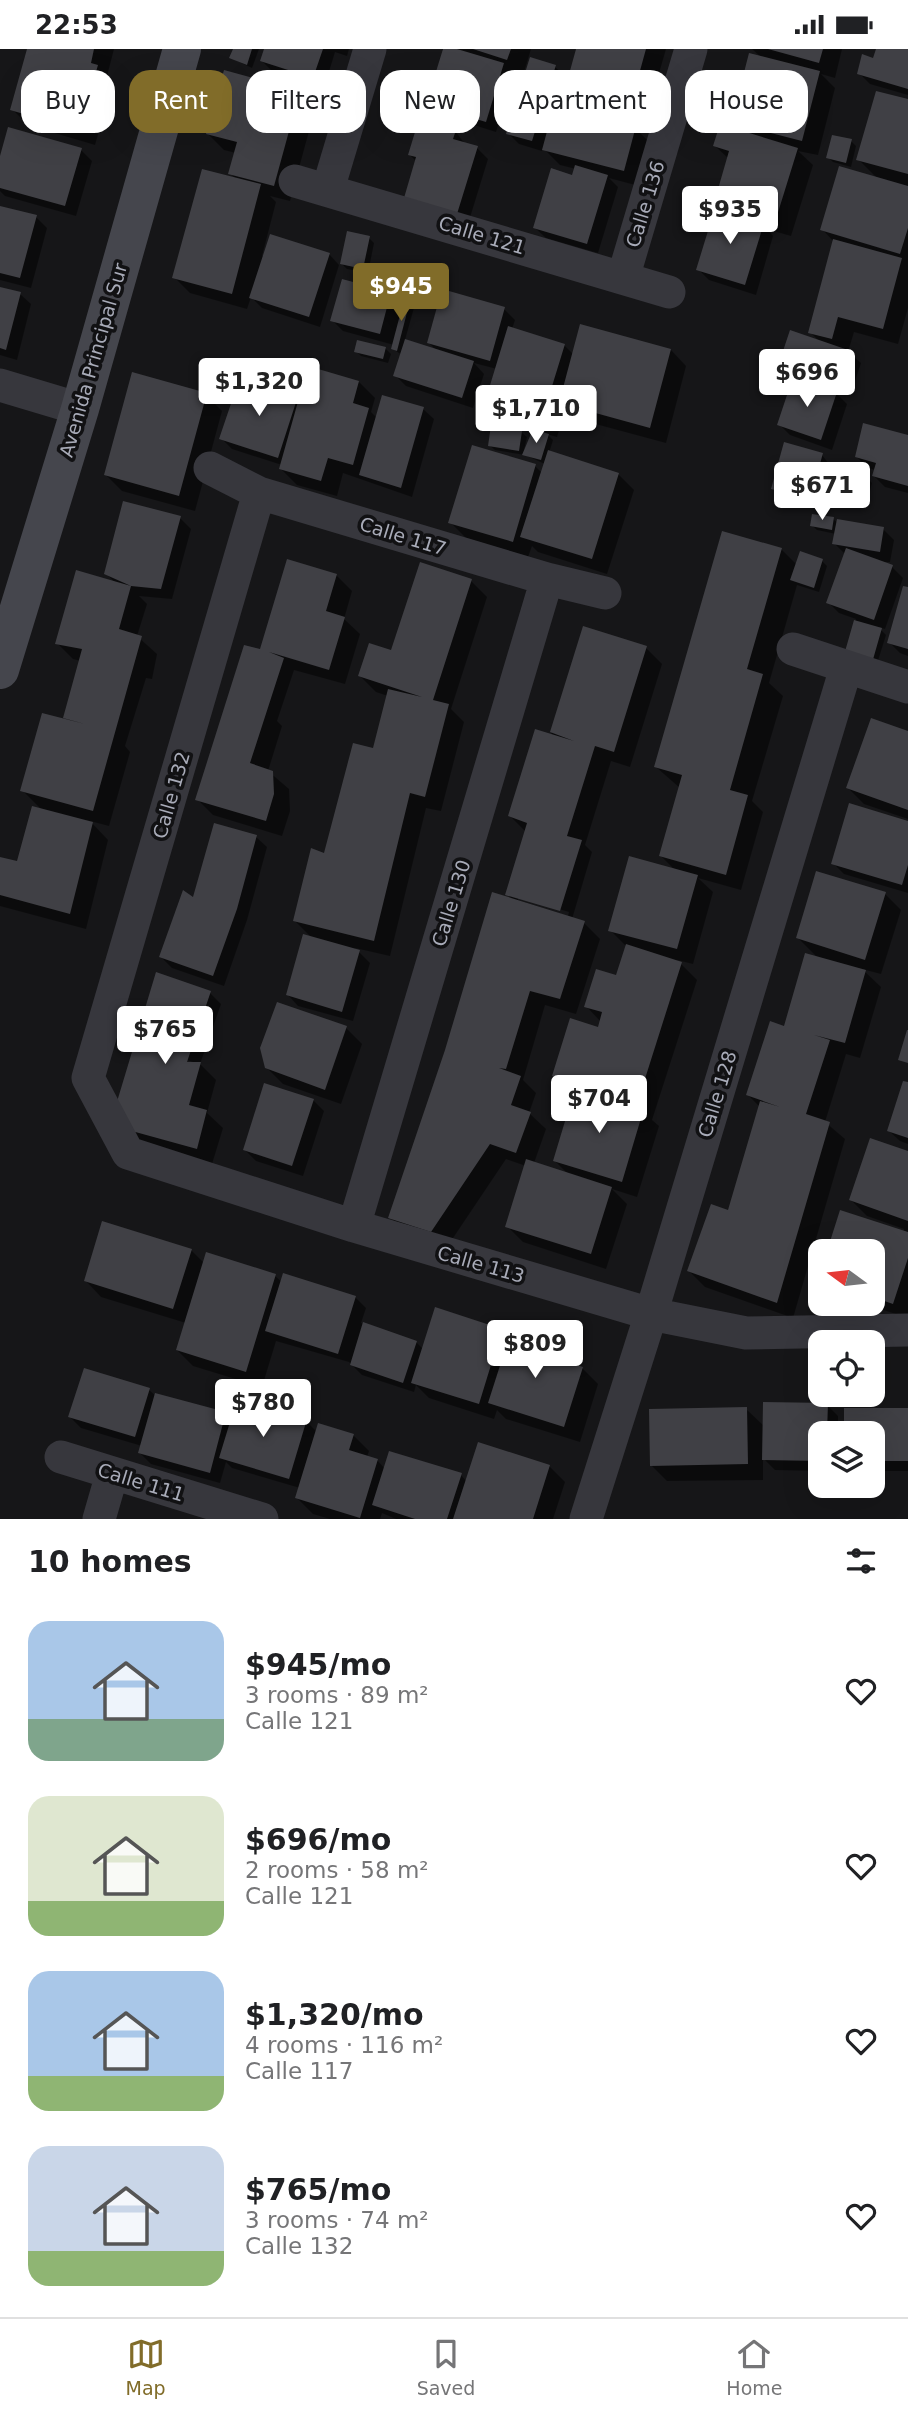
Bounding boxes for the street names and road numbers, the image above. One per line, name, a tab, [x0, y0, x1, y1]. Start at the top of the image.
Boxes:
street label: Calle 136	[621, 158, 669, 250]
street label: Calle 121	[436, 211, 528, 259]
street label: Avenida Principal Sur	[55, 260, 131, 460]
street label: Calle 117	[357, 512, 449, 560]
street label: Calle 132	[148, 749, 194, 841]
street label: Calle 130	[427, 857, 475, 949]
street label: Calle 128	[693, 1048, 741, 1140]
street label: Calle 113	[435, 1241, 527, 1287]
street label: Calle 111	[95, 1458, 187, 1506]

